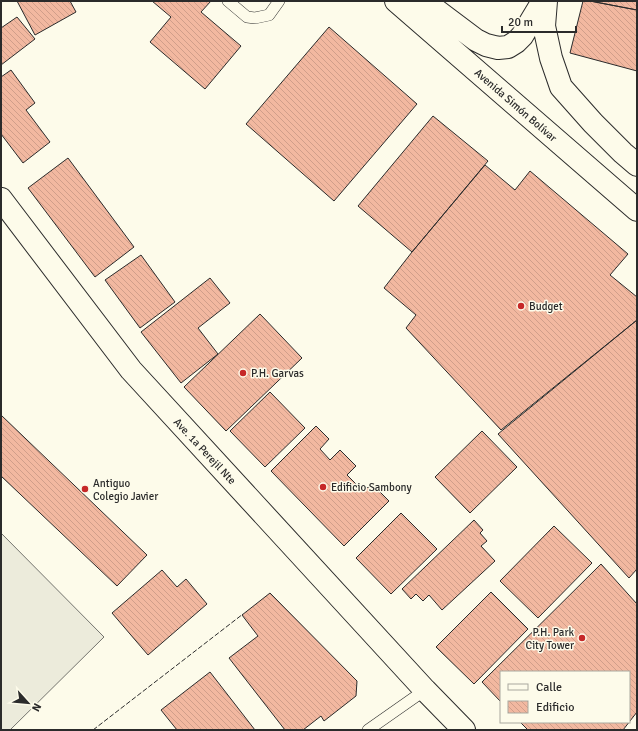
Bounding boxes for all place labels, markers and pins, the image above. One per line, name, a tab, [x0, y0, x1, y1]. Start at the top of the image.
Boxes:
place label: Budget	[529, 300, 563, 313]
marker: Budget	[516, 301, 526, 311]
place label: P.H. Garvas	[251, 367, 304, 380]
marker: P.H. Garvas	[238, 368, 248, 378]
place label: Antiguo Colegio Javier	[93, 477, 158, 503]
place label: Edificio Sambony	[331, 481, 412, 494]
marker: Edificio Sambony	[318, 482, 328, 492]
marker: Antiguo Colegio Javier	[80, 484, 90, 494]
place label: P.H. Park City Tower	[526, 626, 574, 652]
marker: P.H. Park City Tower	[577, 633, 587, 643]

